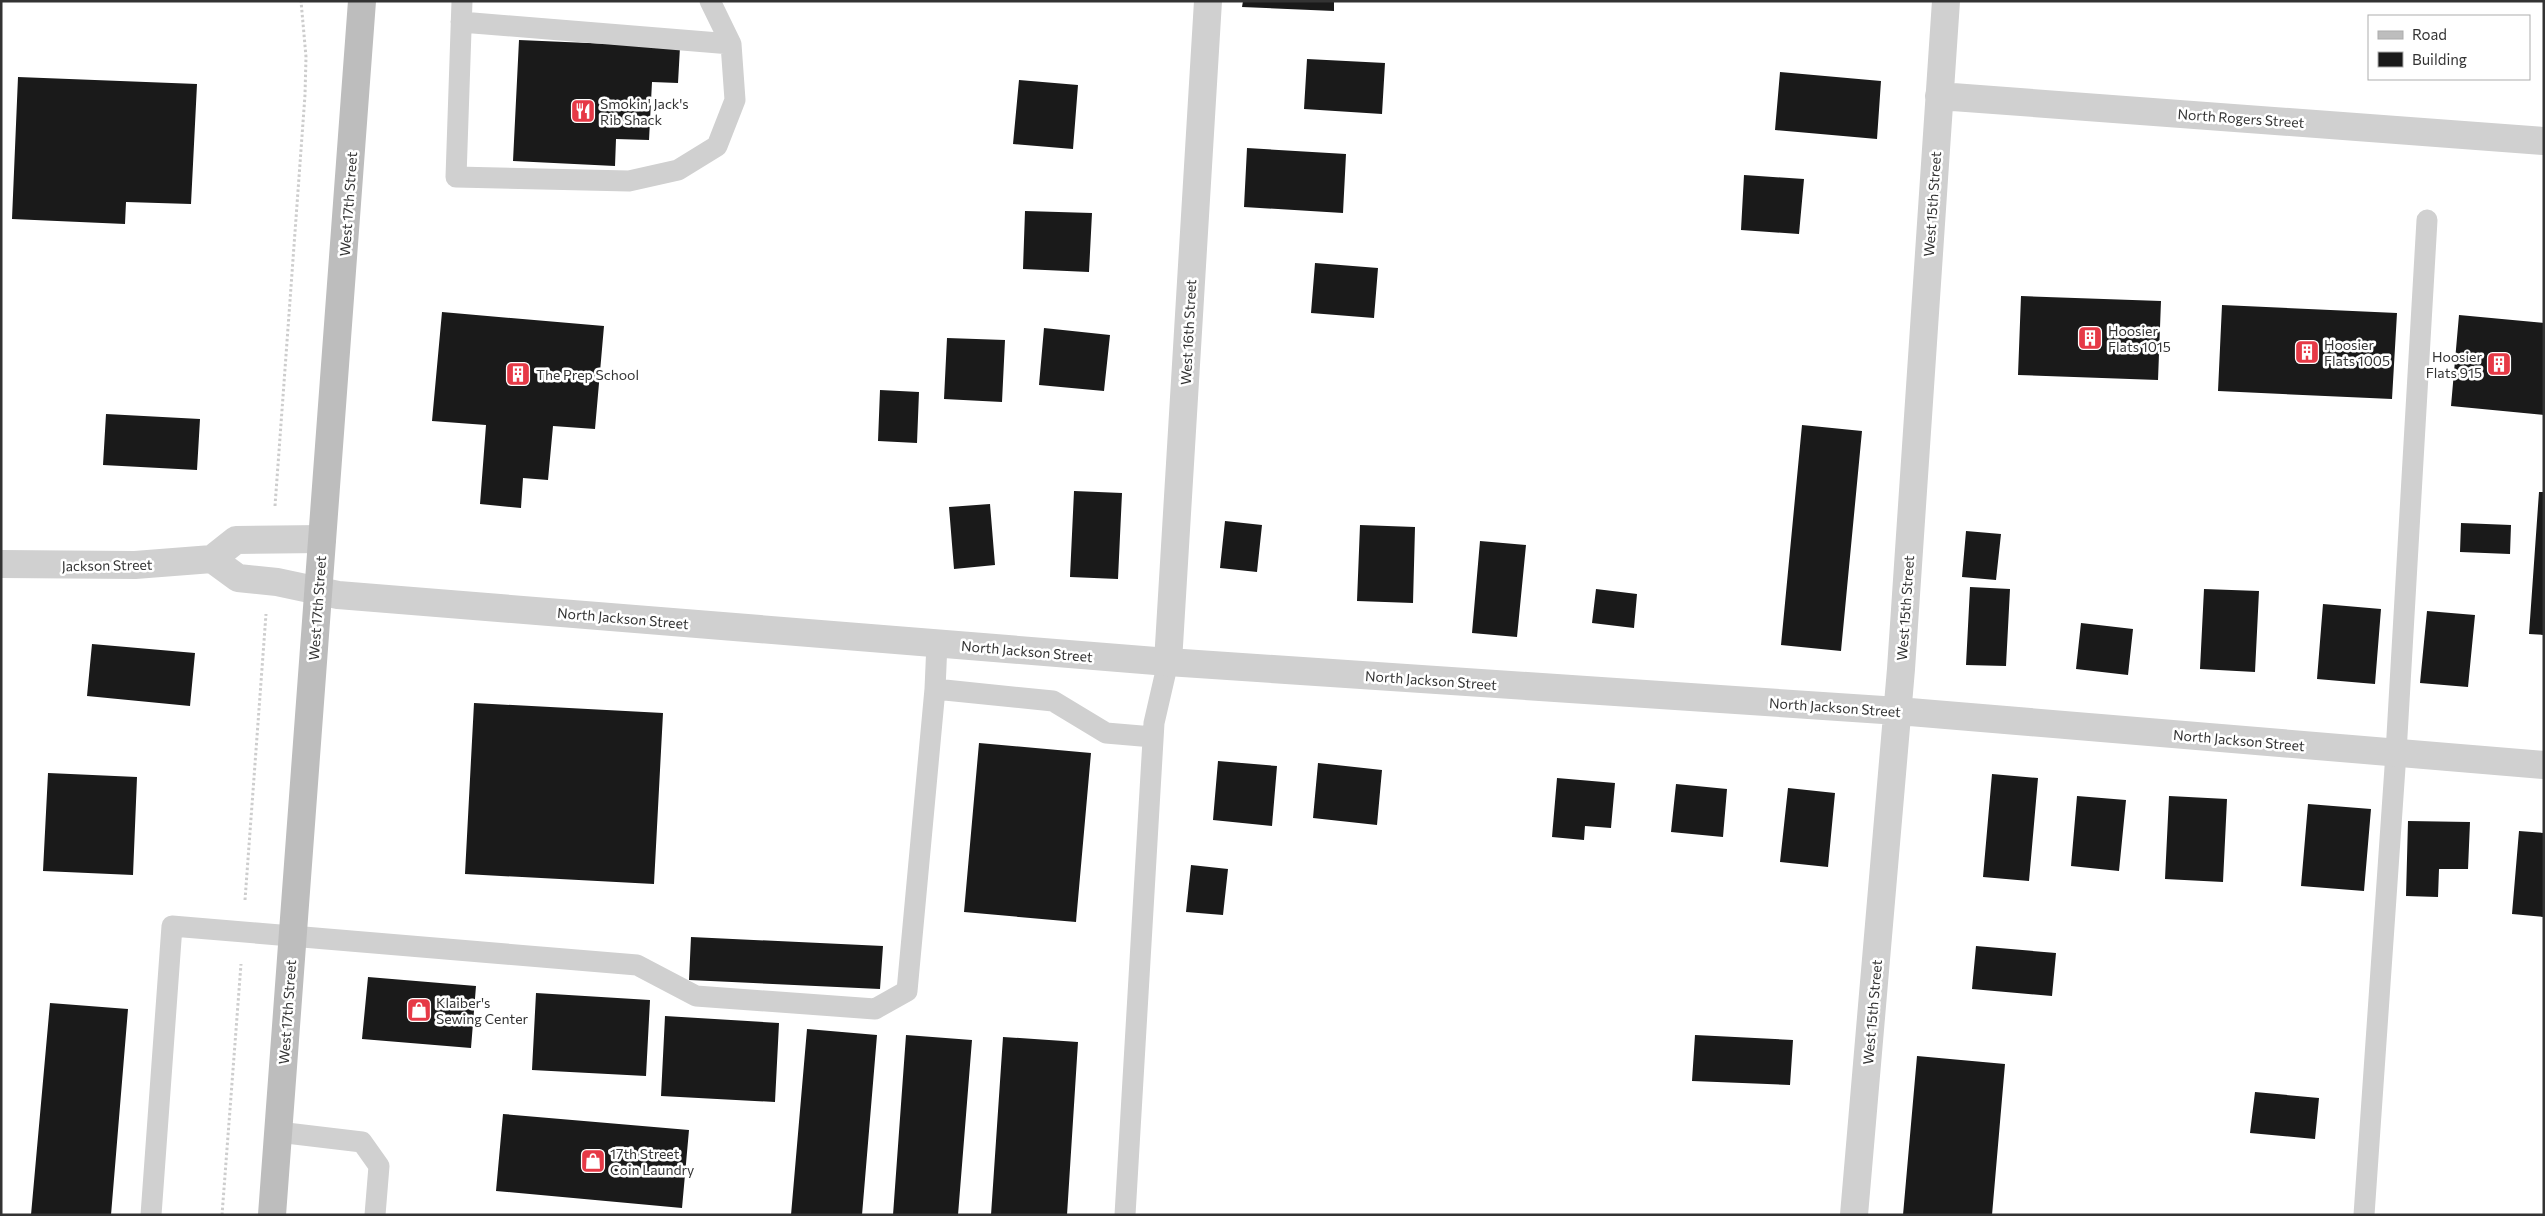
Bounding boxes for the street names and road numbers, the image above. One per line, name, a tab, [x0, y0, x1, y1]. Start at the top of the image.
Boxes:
street label: North Rogers Street	[2177, 105, 2305, 131]
street label: West 17th Street	[336, 151, 360, 257]
street label: West 15th Street	[1920, 151, 1944, 257]
street label: West 16th Street	[1177, 278, 1199, 385]
street label: West 17th Street	[305, 555, 329, 661]
street label: West 15th Street	[1893, 555, 1917, 661]
street label: Jackson Street	[61, 556, 153, 574]
street label: North Jackson Street	[557, 604, 690, 632]
street label: North Jackson Street	[961, 637, 1094, 665]
street label: North Jackson Street	[1365, 667, 1498, 693]
street label: North Jackson Street	[1769, 694, 1902, 720]
street label: North Jackson Street	[2173, 726, 2306, 754]
street label: West 15th Street	[1859, 958, 1885, 1065]
street label: West 17th Street	[275, 959, 299, 1065]

